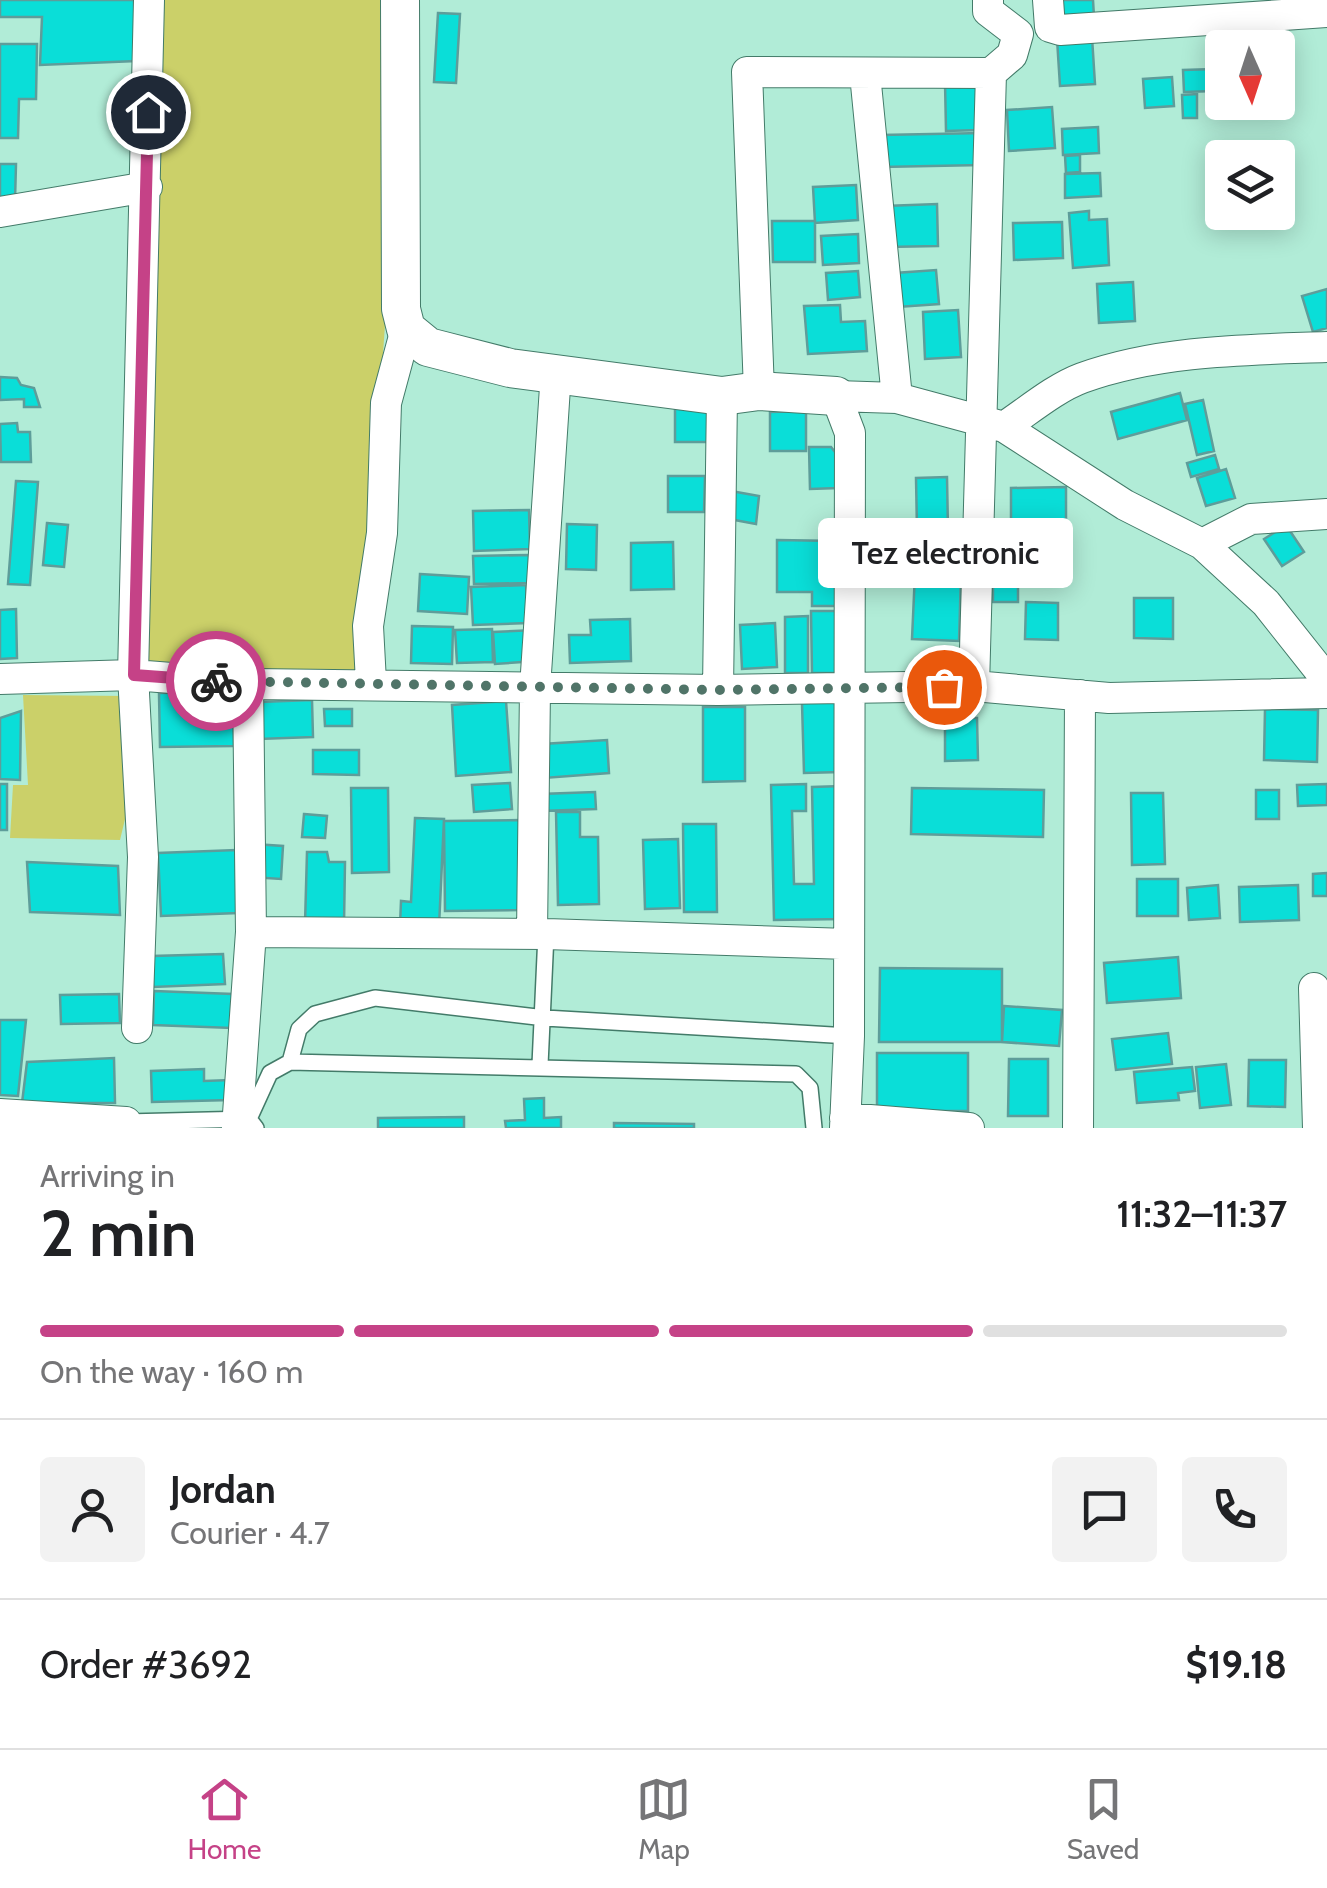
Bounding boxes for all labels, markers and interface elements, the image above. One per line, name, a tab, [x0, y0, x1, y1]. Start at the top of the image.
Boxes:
north arrow	[1205, 30, 1295, 120]
map controls	[1205, 30, 1295, 230]
pin	[106, 70, 191, 155]
icon: home	[121, 85, 176, 140]
button: layers	[1205, 140, 1295, 230]
callout: Tez electronic	[816, 517, 1072, 587]
text: Tez electronic	[852, 533, 1039, 572]
courier	[166, 631, 266, 731]
pin	[902, 645, 987, 730]
icon: bike	[189, 654, 244, 709]
icon: bag	[917, 660, 972, 715]
text: Arriving in	[40, 1156, 175, 1195]
text: 11:32–11:37	[1117, 1190, 1287, 1237]
text: 2 min	[40, 1193, 197, 1272]
text: On the way · 160 m	[40, 1352, 303, 1391]
button: person	[40, 1457, 145, 1562]
button: chat	[1052, 1457, 1157, 1562]
button: phone	[1182, 1457, 1287, 1562]
text: Jordan	[170, 1466, 276, 1513]
text: Courier · 4.7	[170, 1513, 330, 1552]
text: Order #3692	[40, 1641, 252, 1688]
text: $19.18	[1186, 1641, 1287, 1688]
tab: Home	[188, 1772, 261, 1866]
tab: Map	[636, 1772, 691, 1866]
tab: Saved	[1067, 1772, 1139, 1866]

